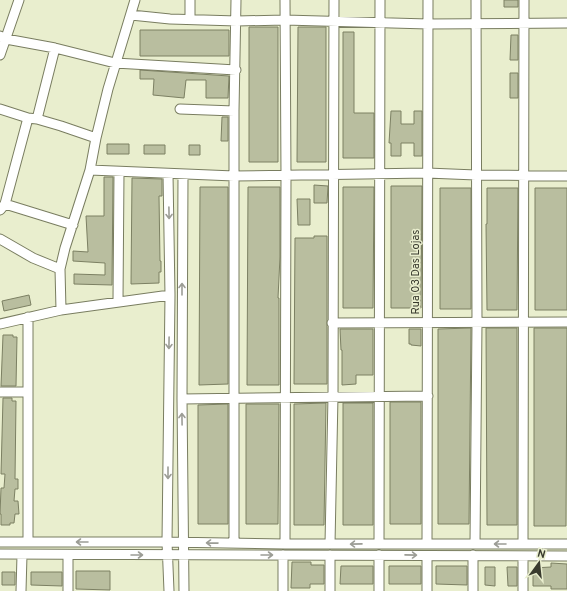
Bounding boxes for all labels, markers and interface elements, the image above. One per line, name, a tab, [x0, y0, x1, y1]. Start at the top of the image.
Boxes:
one-way arrow	[165, 206, 173, 219]
street label: Rua 03 Das Lojas	[409, 230, 423, 314]
one-way arrow	[178, 283, 186, 296]
one-way arrow	[166, 336, 173, 349]
one-way arrow	[178, 413, 186, 426]
one-way arrow	[164, 466, 172, 479]
one-way arrow	[76, 538, 89, 546]
one-way arrow	[206, 539, 219, 547]
one-way arrow	[350, 540, 363, 548]
one-way arrow	[494, 540, 507, 548]
north arrow	[519, 543, 559, 583]
text: N	[536, 547, 547, 562]
one-way arrow	[130, 551, 143, 559]
one-way arrow	[260, 551, 273, 559]
one-way arrow	[404, 551, 417, 559]

